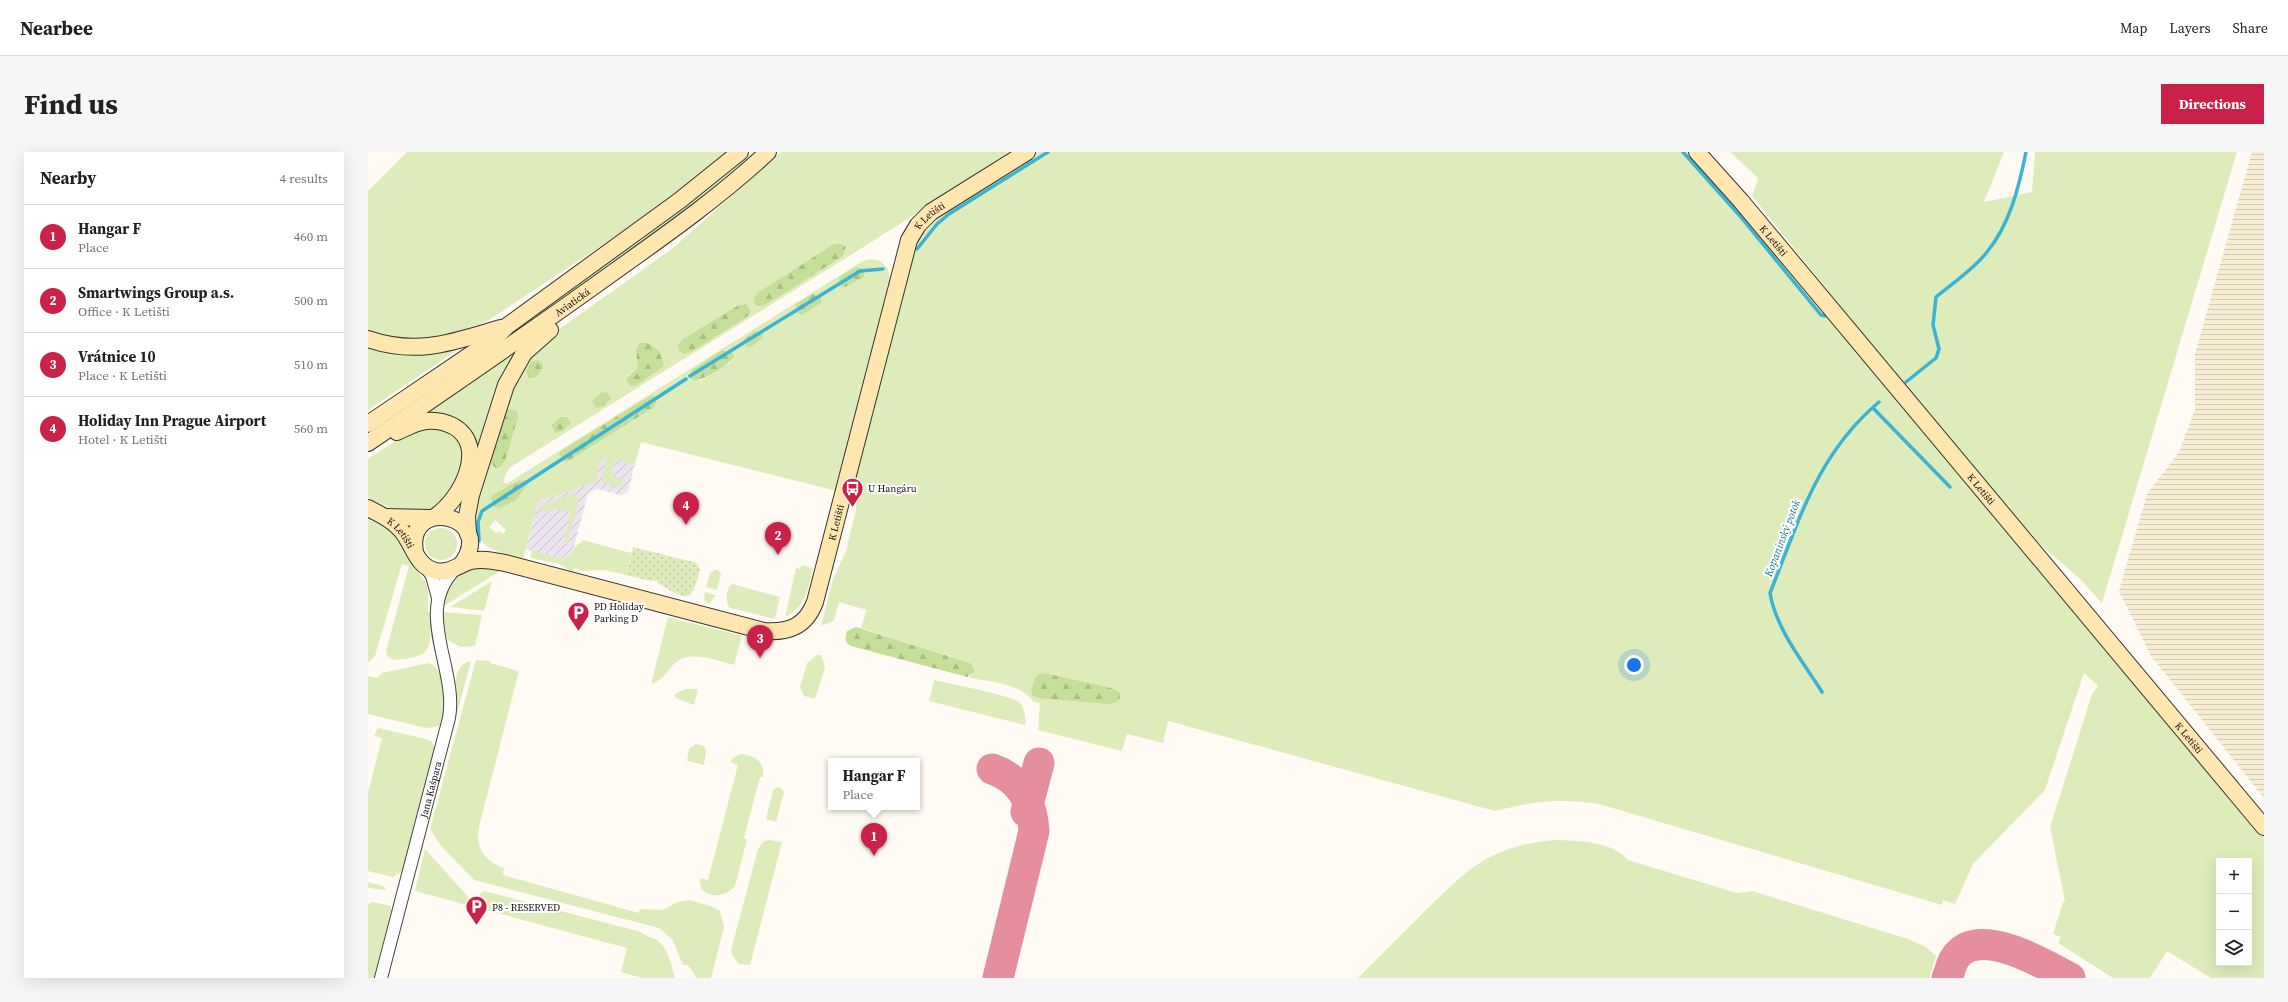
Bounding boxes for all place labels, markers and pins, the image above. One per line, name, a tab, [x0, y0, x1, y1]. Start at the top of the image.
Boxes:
bus stop icon: U Hangáru	[839, 475, 865, 508]
place label: U Hangáru	[868, 482, 917, 495]
pin: 4	[673, 492, 699, 525]
pin: 2	[765, 522, 791, 555]
parking icon: PD Holiday Parking D	[565, 599, 591, 632]
place label: PD Holiday Parking D	[594, 600, 645, 625]
pin: 3	[747, 625, 773, 658]
pin: 1	[861, 823, 887, 856]
parking icon: P8 - RESERVED	[463, 894, 489, 927]
place label: P8 - RESERVED	[492, 901, 560, 914]

